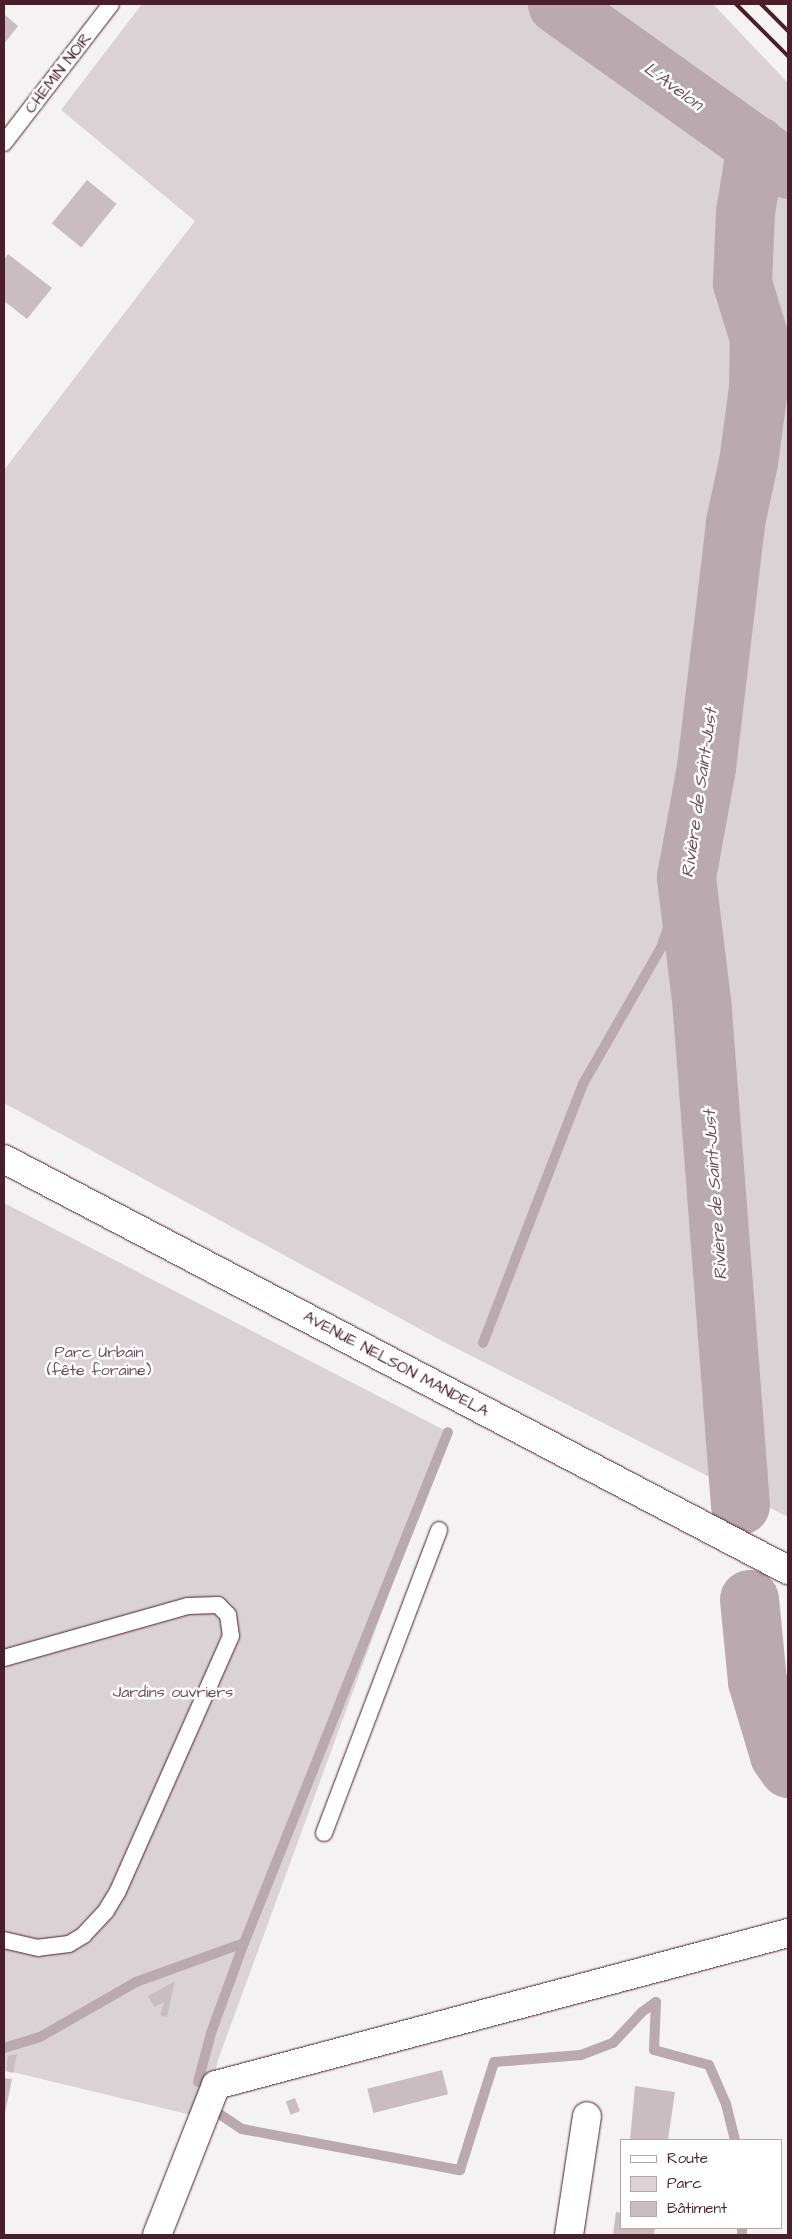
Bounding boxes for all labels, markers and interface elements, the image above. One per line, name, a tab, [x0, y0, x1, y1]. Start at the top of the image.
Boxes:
street label: CHEMIN NOIR	[21, 29, 95, 117]
water label: L'Avelon	[639, 58, 707, 116]
water label: Rivière de Saint-Just	[677, 707, 723, 879]
water label: Rivière de Saint-Just	[699, 1109, 733, 1281]
street label: AVENUE NELSON MANDELA	[300, 1307, 492, 1421]
park label: Parc Urbain (fête foraine)	[47, 1342, 151, 1380]
park label: Jardins ouvriers	[113, 1682, 233, 1702]
legend	[620, 2139, 782, 2229]
text: Route	[667, 2148, 708, 2169]
text: Parc	[667, 2173, 702, 2194]
text: Bâtiment	[667, 2198, 727, 2219]

